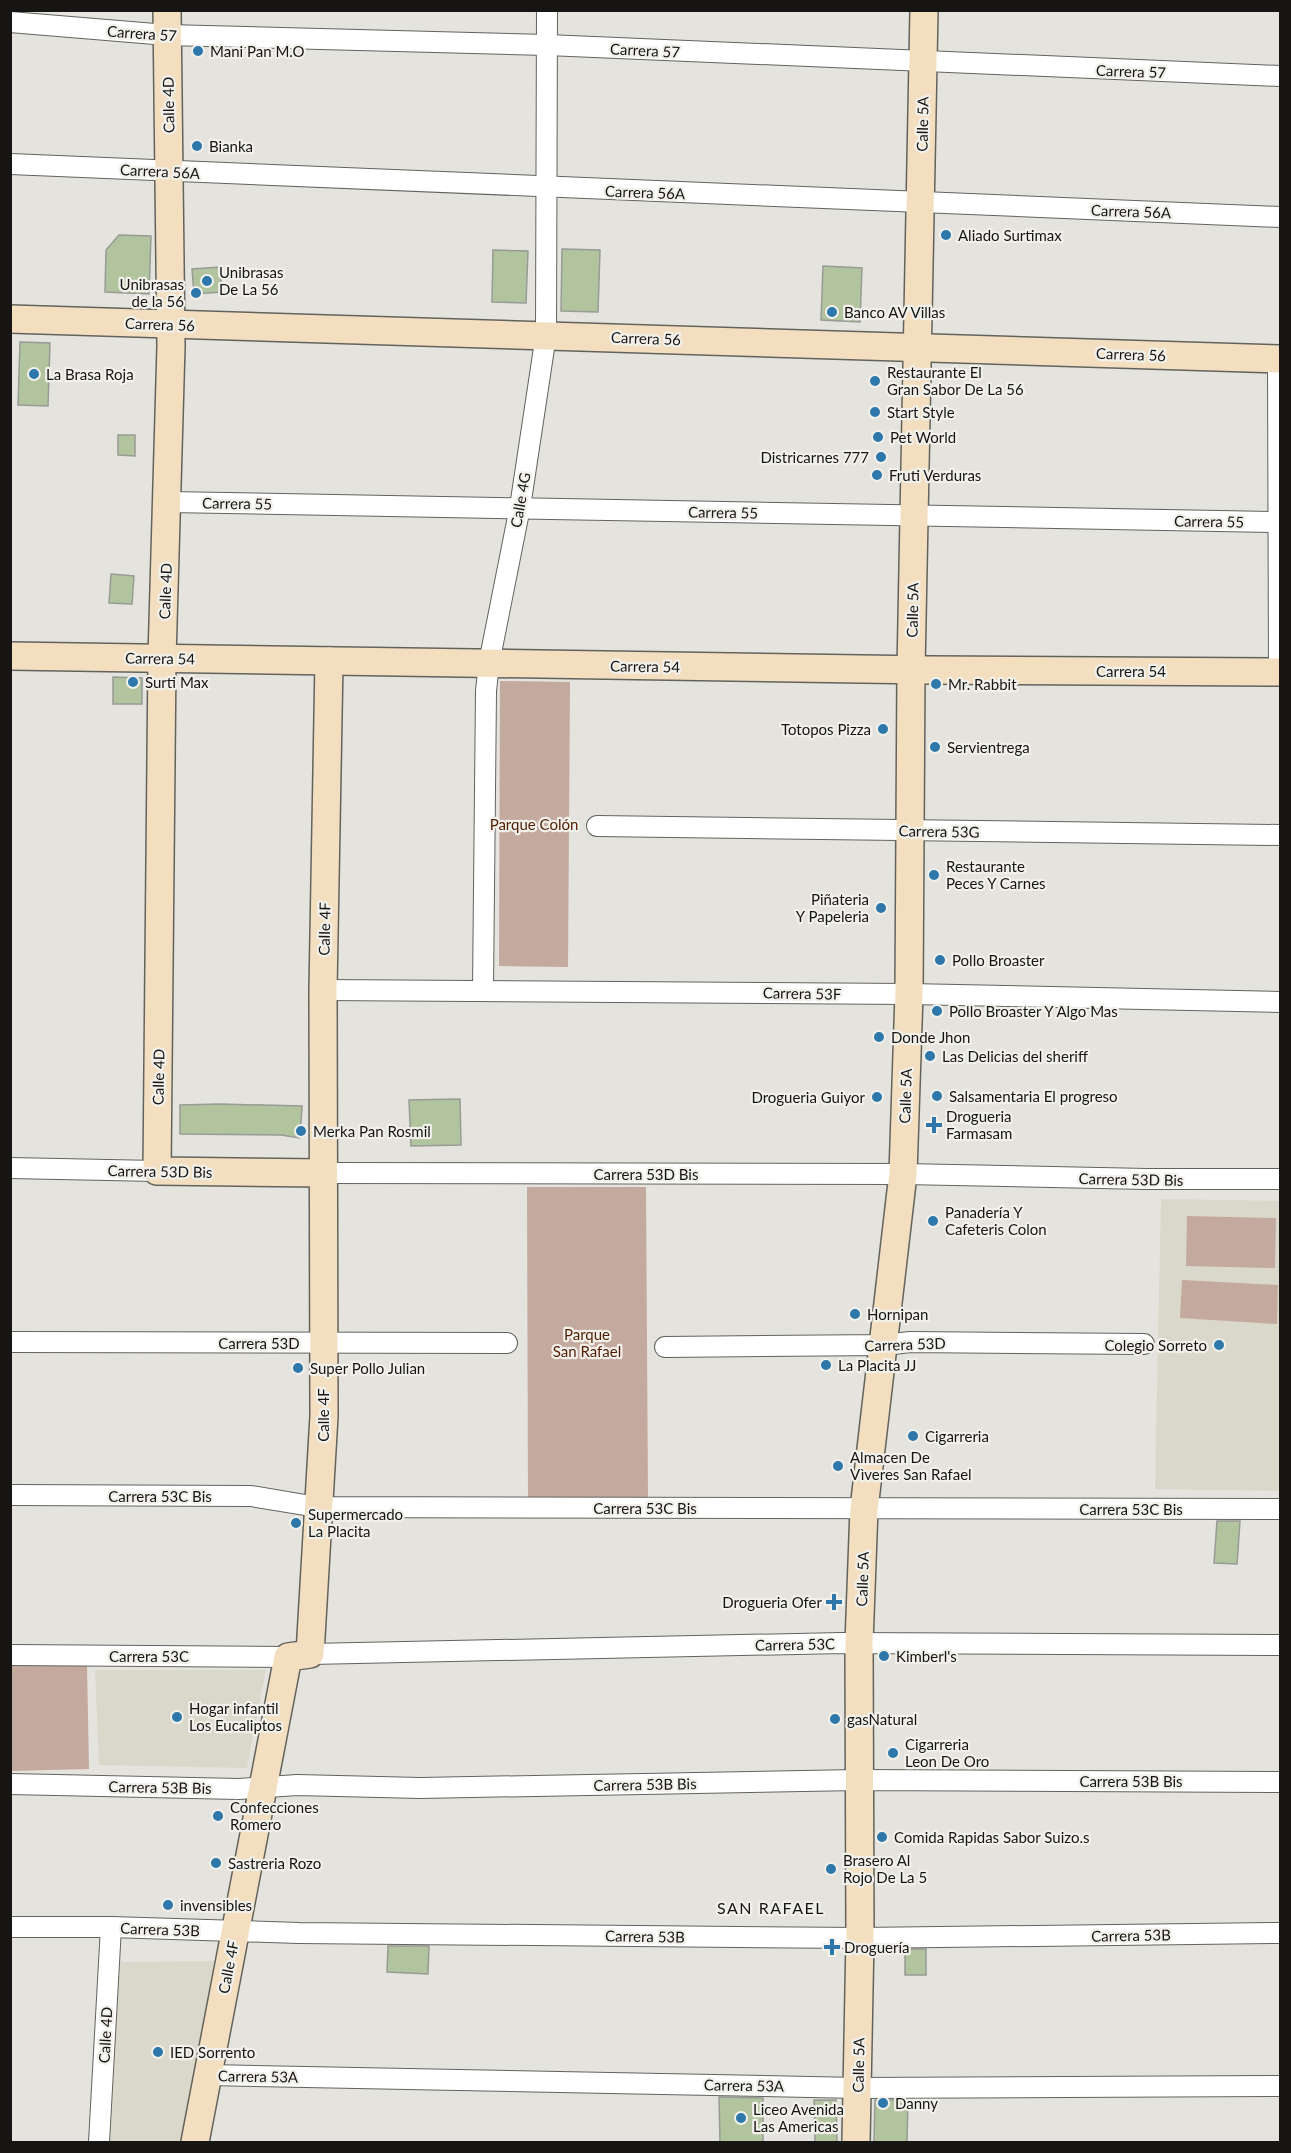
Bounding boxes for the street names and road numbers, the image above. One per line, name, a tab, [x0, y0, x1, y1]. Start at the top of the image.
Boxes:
street label: Carrera 57	[106, 22, 178, 44]
street label: Carrera 57	[610, 39, 681, 61]
street label: Carrera 57	[1096, 61, 1167, 81]
street label: Calle 4D	[159, 77, 177, 133]
street label: Calle 5A	[913, 95, 931, 152]
street label: Carrera 56A	[119, 160, 201, 182]
street label: Carrera 56A	[605, 182, 686, 202]
street label: Carrera 56A	[1091, 201, 1172, 221]
street label: Carrera 56	[125, 314, 196, 334]
street label: Carrera 56	[611, 328, 682, 348]
street label: Carrera 56	[1096, 344, 1167, 364]
street label: Calle 4G	[506, 471, 534, 529]
street label: Carrera 55	[202, 493, 272, 513]
street label: Carrera 55	[688, 502, 758, 522]
street label: Carrera 55	[1174, 511, 1244, 531]
street label: Calle 4D	[155, 562, 175, 620]
street label: Calle 5A	[903, 581, 921, 638]
street label: Carrera 54	[125, 648, 195, 668]
street label: Carrera 54	[610, 656, 680, 676]
street label: Carrera 54	[1096, 662, 1166, 680]
street label: Carrera 53G	[898, 821, 980, 841]
street label: Calle 4F	[315, 902, 333, 956]
street label: Carrera 53F	[763, 983, 841, 1003]
street label: Calle 4D	[149, 1049, 167, 1105]
street label: Calle 5A	[895, 1067, 915, 1124]
street label: Carrera 53D Bis	[107, 1161, 213, 1181]
street label: Carrera 53D Bis	[594, 1165, 698, 1183]
street label: Carrera 53D Bis	[1078, 1169, 1184, 1189]
street label: Carrera 53D	[218, 1334, 300, 1352]
street label: Carrera 53D	[864, 1334, 946, 1354]
street label: Calle 4F	[314, 1388, 332, 1442]
street label: Carrera 53C Bis	[108, 1487, 212, 1505]
street label: Carrera 53C Bis	[593, 1499, 697, 1517]
street label: Carrera 53C Bis	[1079, 1500, 1183, 1518]
street label: Calle 5A	[852, 1550, 872, 1607]
street label: Carrera 53C	[755, 1634, 835, 1654]
street label: Carrera 53C	[109, 1647, 189, 1665]
street label: Carrera 53B Bis	[1079, 1772, 1183, 1790]
street label: Carrera 53B Bis	[593, 1774, 697, 1794]
street label: Carrera 53B Bis	[108, 1777, 212, 1797]
street label: Carrera 53B	[120, 1919, 200, 1939]
street label: Carrera 53B	[1091, 1925, 1171, 1945]
street label: Carrera 53B	[605, 1926, 685, 1946]
street label: Calle 4F	[214, 1939, 242, 1995]
street label: Calle 4D	[95, 2006, 115, 2064]
street label: Calle 5A	[849, 2036, 867, 2093]
street label: Carrera 53A	[218, 2066, 299, 2086]
street label: Carrera 53A	[704, 2075, 785, 2095]

